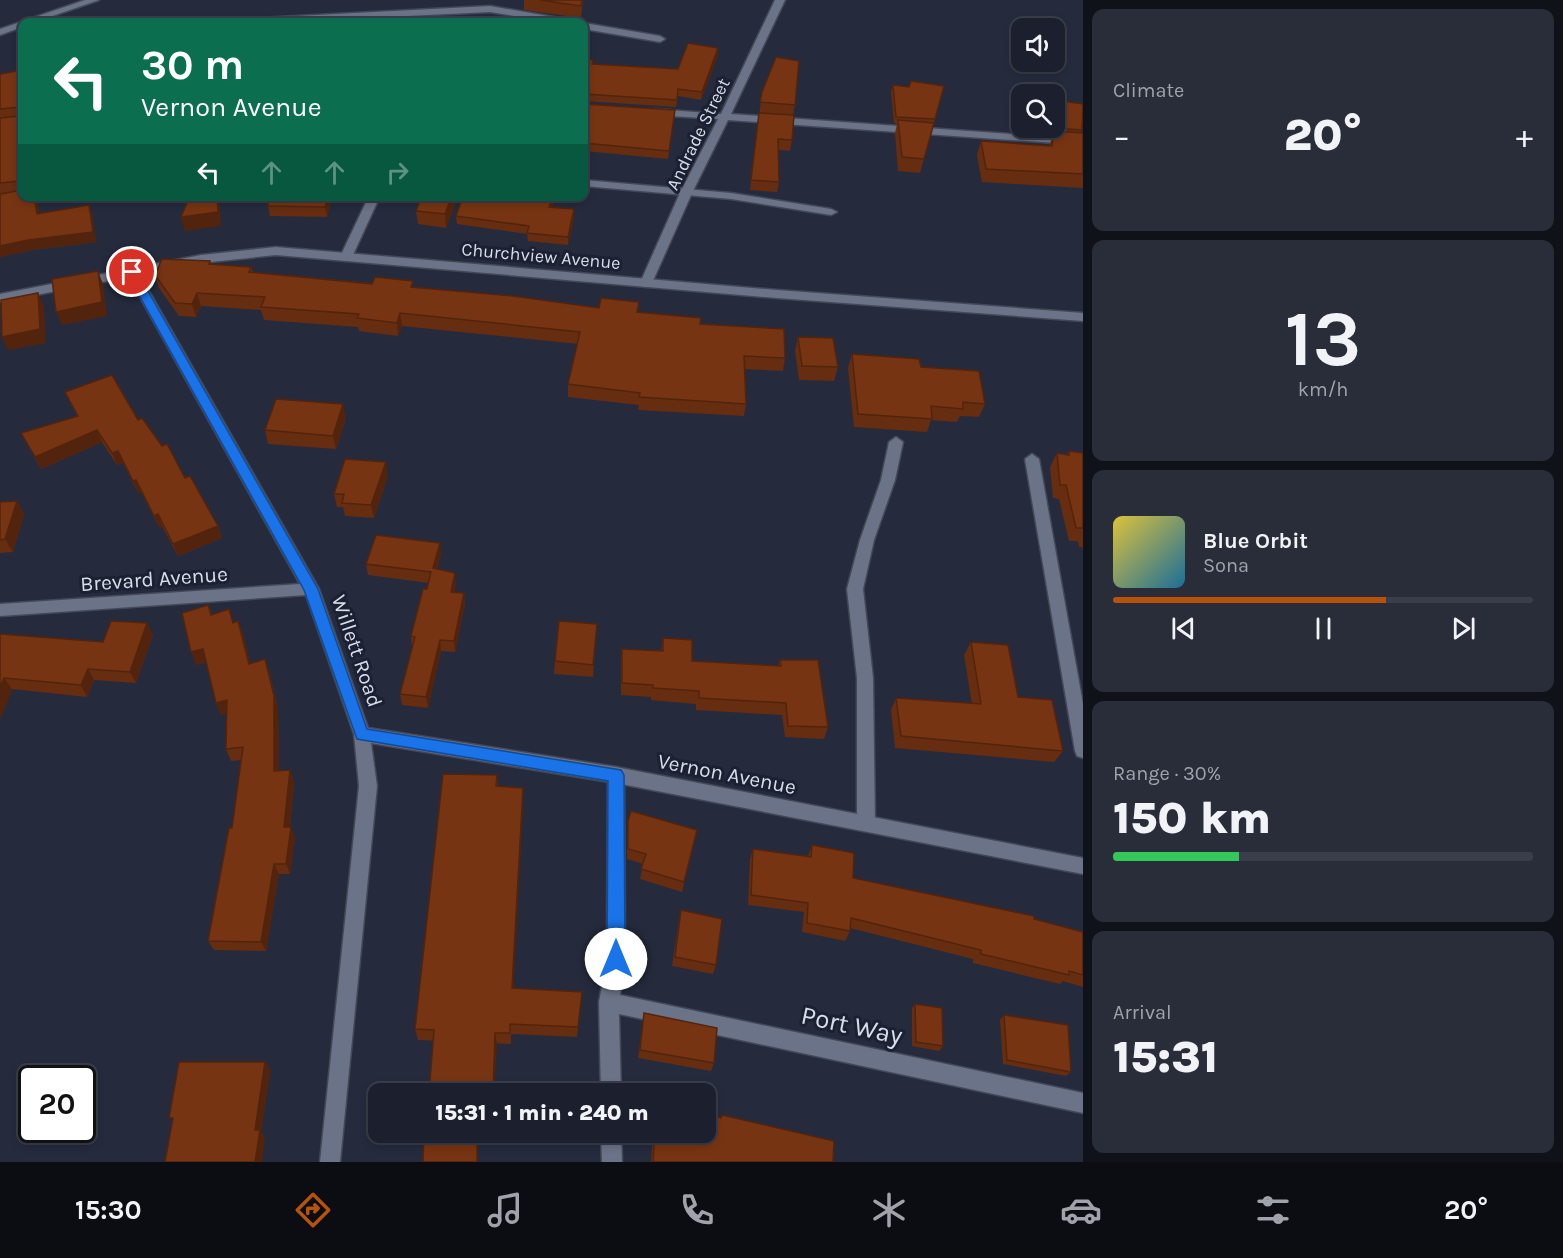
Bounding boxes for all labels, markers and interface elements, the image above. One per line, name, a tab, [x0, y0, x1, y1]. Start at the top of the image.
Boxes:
map controls	[1011, 18, 1065, 138]
button: sound	[1011, 18, 1065, 72]
text: 30 m	[141, 40, 244, 90]
icon: left	[42, 42, 120, 120]
street label: Andrade Street	[661, 74, 735, 194]
text: Climate	[1113, 79, 1184, 102]
button: search	[1011, 84, 1065, 138]
text: Vernon Avenue	[141, 91, 322, 123]
text: 20°	[1284, 109, 1362, 161]
text: −	[1113, 117, 1130, 155]
text: +	[1516, 117, 1533, 155]
icon: left	[192, 156, 225, 189]
icon: ahead	[255, 156, 288, 189]
icon: ahead	[318, 156, 351, 189]
icon: right	[381, 156, 414, 189]
street label: Churchview Avenue	[461, 238, 621, 274]
pin	[106, 246, 157, 297]
icon: arrive	[115, 255, 148, 288]
text: 13	[1285, 293, 1361, 385]
text: km/h	[1298, 378, 1348, 401]
text: Blue Orbit	[1203, 528, 1308, 554]
text: Sona	[1203, 554, 1249, 577]
street label: Brevard Avenue	[80, 562, 228, 596]
street label: Willett Road	[327, 592, 387, 710]
icon: previous	[1167, 612, 1200, 645]
icon: pause	[1307, 612, 1340, 645]
icon: next	[1447, 612, 1480, 645]
street label: Vernon Avenue	[656, 749, 798, 799]
text: Range · 30%	[1113, 762, 1221, 785]
text: 150 km	[1113, 792, 1271, 844]
position arrow	[584, 927, 648, 991]
street label: Port Way	[798, 1000, 905, 1051]
text: Arrival	[1113, 1001, 1172, 1024]
text: 15:31	[1113, 1031, 1218, 1083]
speed limit sign: 20	[18, 1065, 96, 1143]
text: 15:31 · 1 min · 240 m	[435, 1100, 649, 1126]
icon: directions	[292, 1189, 334, 1231]
icon: music	[484, 1189, 526, 1231]
icon: phone	[676, 1189, 718, 1231]
icon: climate	[868, 1189, 910, 1231]
icon: car	[1060, 1189, 1102, 1231]
icon: filters	[1252, 1189, 1294, 1231]
text: 15:30	[75, 1194, 142, 1226]
text: 20°	[1444, 1194, 1488, 1226]

